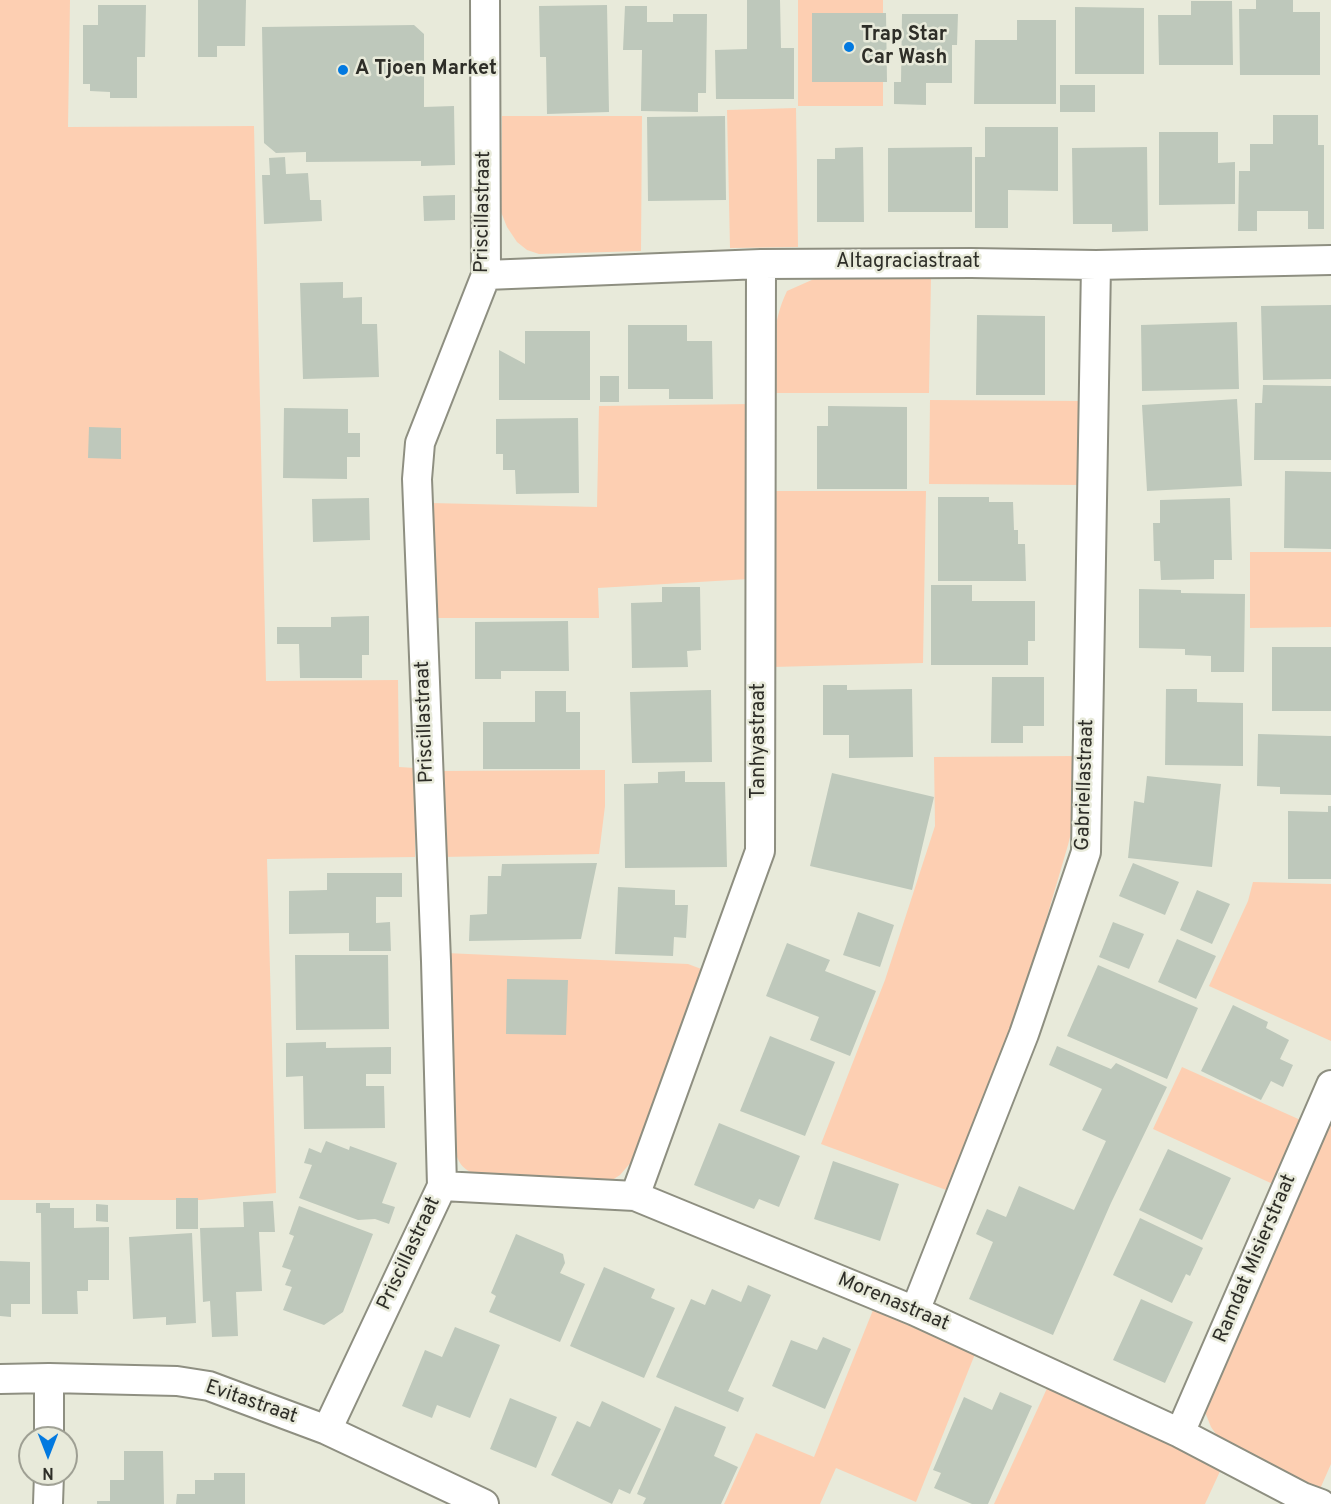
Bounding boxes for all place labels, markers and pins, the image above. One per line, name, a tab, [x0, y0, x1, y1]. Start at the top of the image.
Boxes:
place label: Trap Star Car Wash	[861, 24, 947, 71]
marker: Trap Star Car Wash	[842, 40, 856, 54]
place label: A Tjoen Market	[355, 58, 497, 82]
marker: A Tjoen Market	[336, 63, 350, 77]

